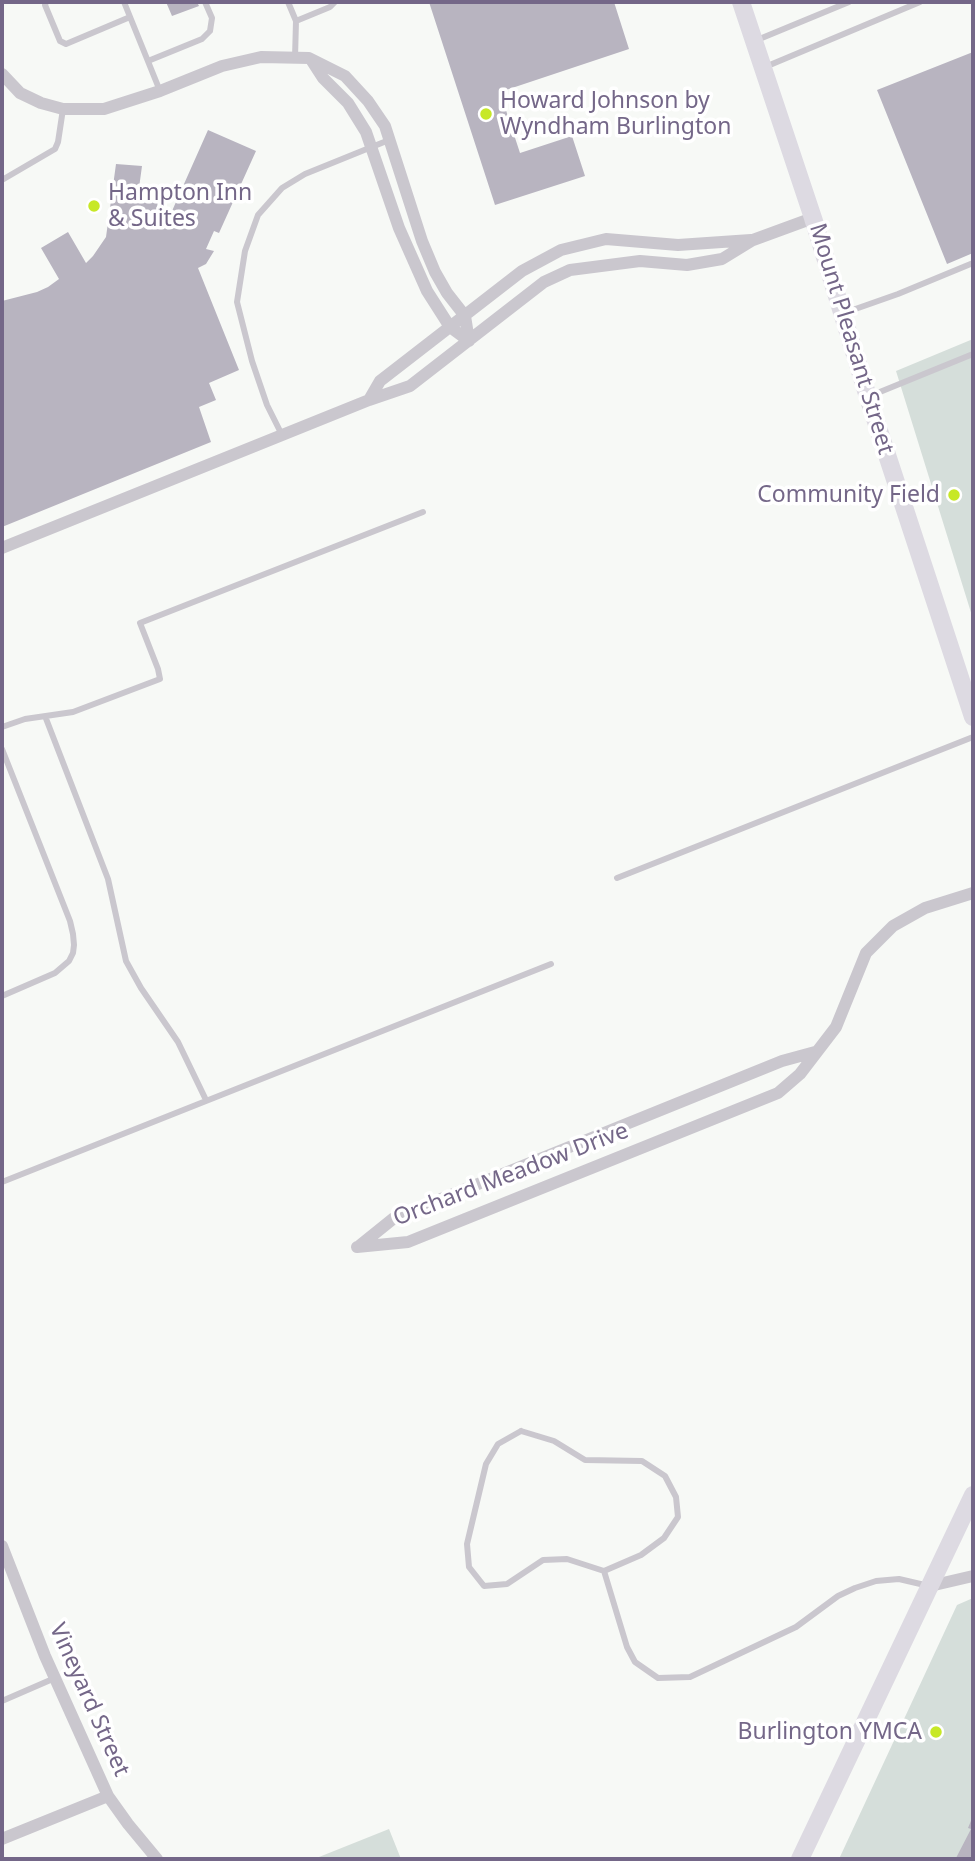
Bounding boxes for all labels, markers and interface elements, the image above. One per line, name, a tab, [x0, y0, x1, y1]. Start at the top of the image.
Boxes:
place label: Howard Johnson by Wyndham Burlington	[500, 87, 731, 141]
marker: Howard Johnson by Wyndham Burlington	[478, 106, 494, 122]
place label: Hampton Inn & Suites	[108, 179, 252, 233]
marker: Hampton Inn & Suites	[86, 198, 102, 214]
street label: Mount Pleasant Street	[803, 220, 899, 458]
place label: Community Field	[757, 481, 940, 509]
marker: Community Field	[946, 487, 962, 503]
street label: Orchard Meadow Drive	[390, 1117, 632, 1233]
street label: Vineyard Street	[43, 1619, 135, 1781]
place label: Burlington YMCA	[738, 1718, 922, 1746]
marker: Burlington YMCA	[928, 1724, 944, 1740]

